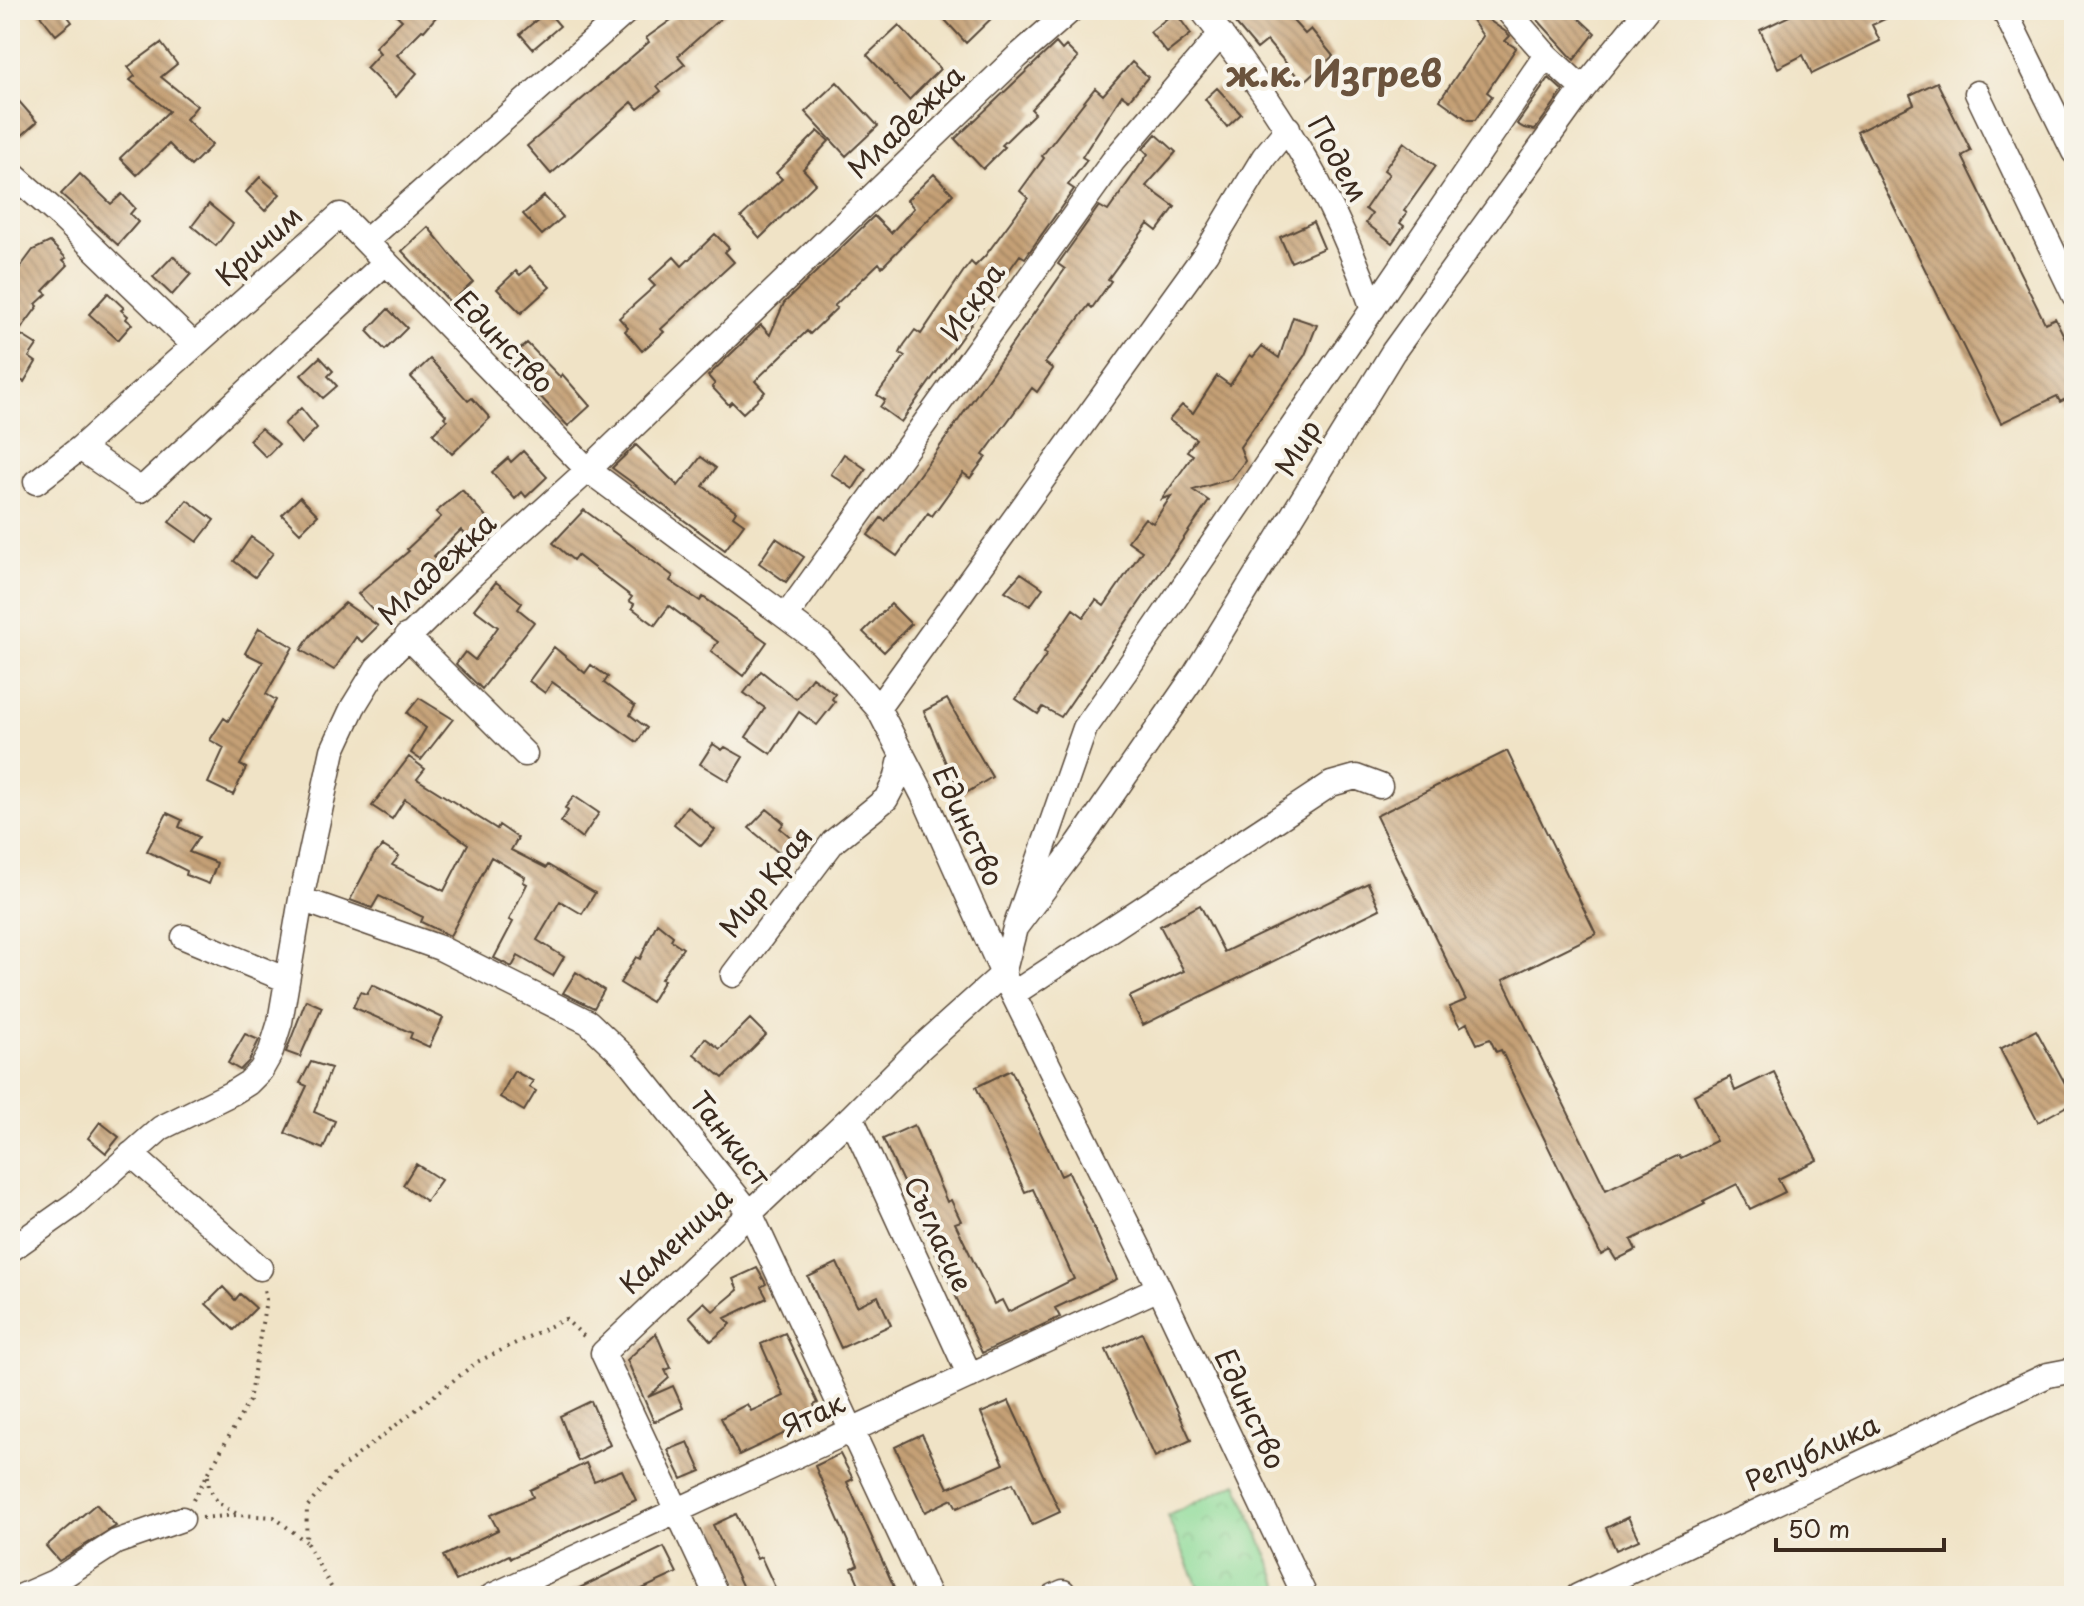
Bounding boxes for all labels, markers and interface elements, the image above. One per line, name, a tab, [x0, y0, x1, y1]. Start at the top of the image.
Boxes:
district label: ж.к. Изгрев	[1226, 45, 1442, 99]
street label: Младежка	[837, 54, 974, 188]
street label: Подем	[1298, 107, 1381, 209]
street label: Кричим	[205, 194, 311, 296]
street label: Искра	[929, 252, 1015, 349]
street label: Единство	[445, 280, 565, 402]
street label: Мир	[1263, 411, 1331, 484]
street label: Младежка	[367, 501, 505, 634]
street label: Единство	[923, 758, 1016, 893]
street label: Мир Края	[707, 816, 822, 946]
street label: Танкист	[680, 1081, 783, 1196]
street label: Съгласие	[894, 1168, 985, 1299]
street label: Каменица	[609, 1176, 741, 1304]
street label: Единство	[1205, 1341, 1298, 1476]
street label: Ятак	[773, 1380, 852, 1447]
street label: Република	[1737, 1402, 1886, 1502]
scale bar	[1776, 1502, 1944, 1552]
text: 50 m	[1788, 1510, 1850, 1546]

